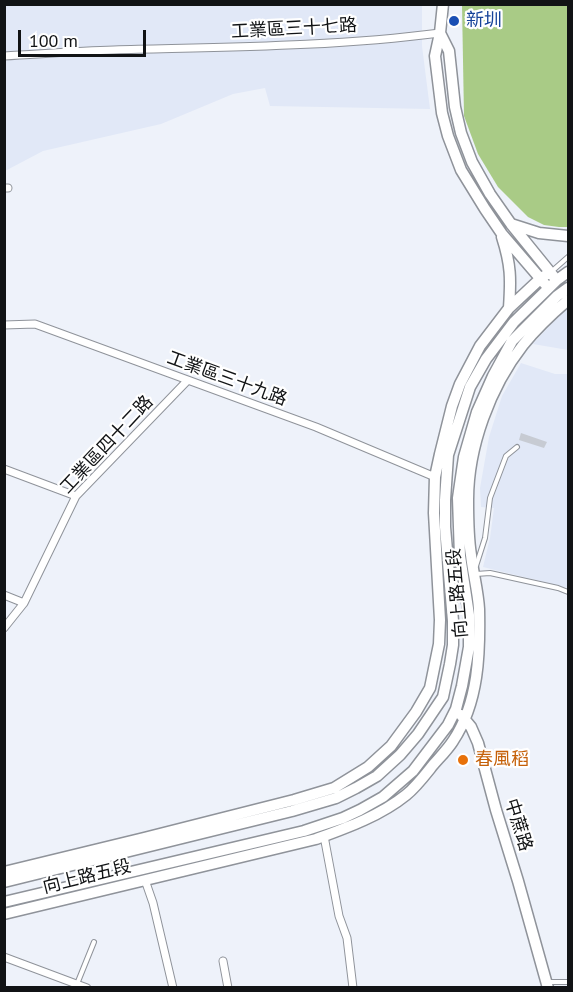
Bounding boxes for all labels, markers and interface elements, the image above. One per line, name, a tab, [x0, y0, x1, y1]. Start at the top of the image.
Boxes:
place label: 新圳	[466, 10, 502, 32]
marker: 新圳	[447, 14, 461, 28]
street label: 工業區三十七路	[231, 15, 357, 43]
scale bar	[21, 18, 148, 56]
text: 100 m	[29, 29, 78, 52]
street label: 工業區三十九路	[164, 347, 290, 411]
street label: 工業區四十二路	[56, 392, 158, 498]
street label: 向上路五段	[443, 547, 473, 639]
place label: 春風稻	[475, 749, 529, 771]
marker: 春風稻	[456, 753, 470, 767]
street label: 中蔗路	[500, 796, 536, 854]
street label: 向上路五段	[41, 856, 133, 898]

